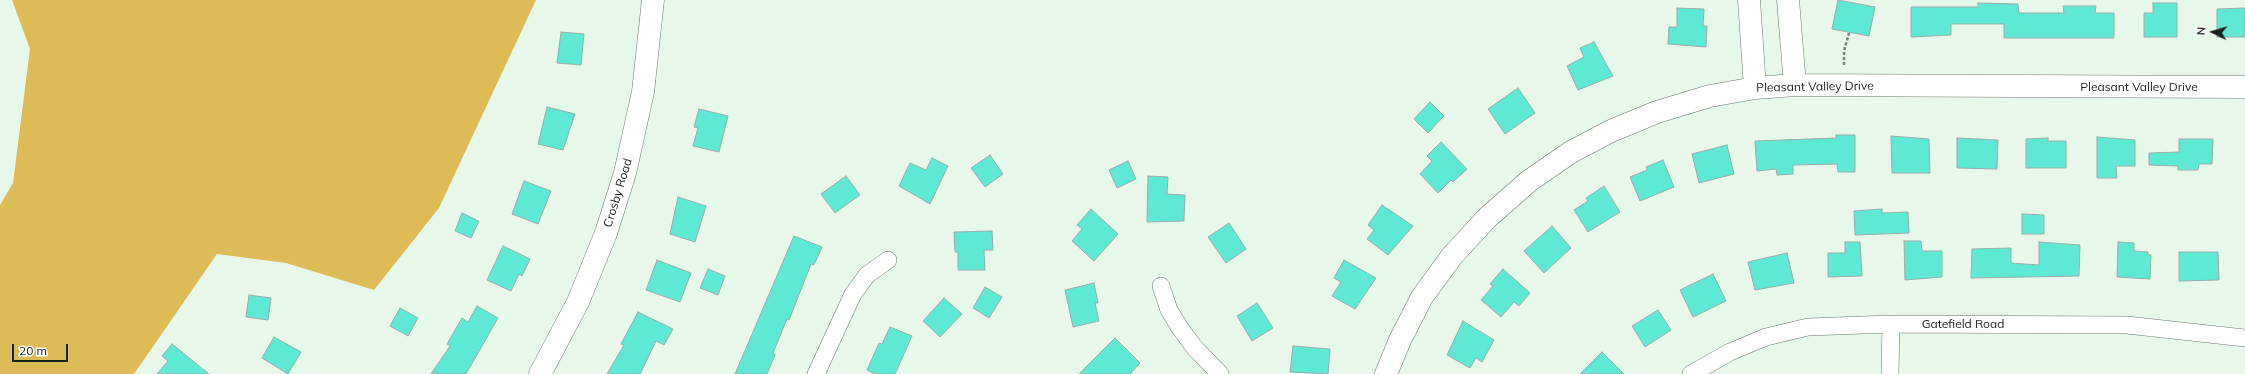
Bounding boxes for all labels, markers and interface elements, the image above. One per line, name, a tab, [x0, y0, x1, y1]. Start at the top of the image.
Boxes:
north arrow	[2193, 12, 2233, 52]
text: N	[2194, 26, 2208, 36]
street label: Pleasant Valley Drive	[1756, 79, 1874, 95]
street label: Pleasant Valley Drive	[2080, 80, 2198, 94]
street label: Crosby Road	[601, 157, 635, 229]
street label: Gatefield Road	[1922, 317, 2004, 331]
scale bar	[14, 336, 70, 362]
text: 20 m	[19, 343, 47, 358]

